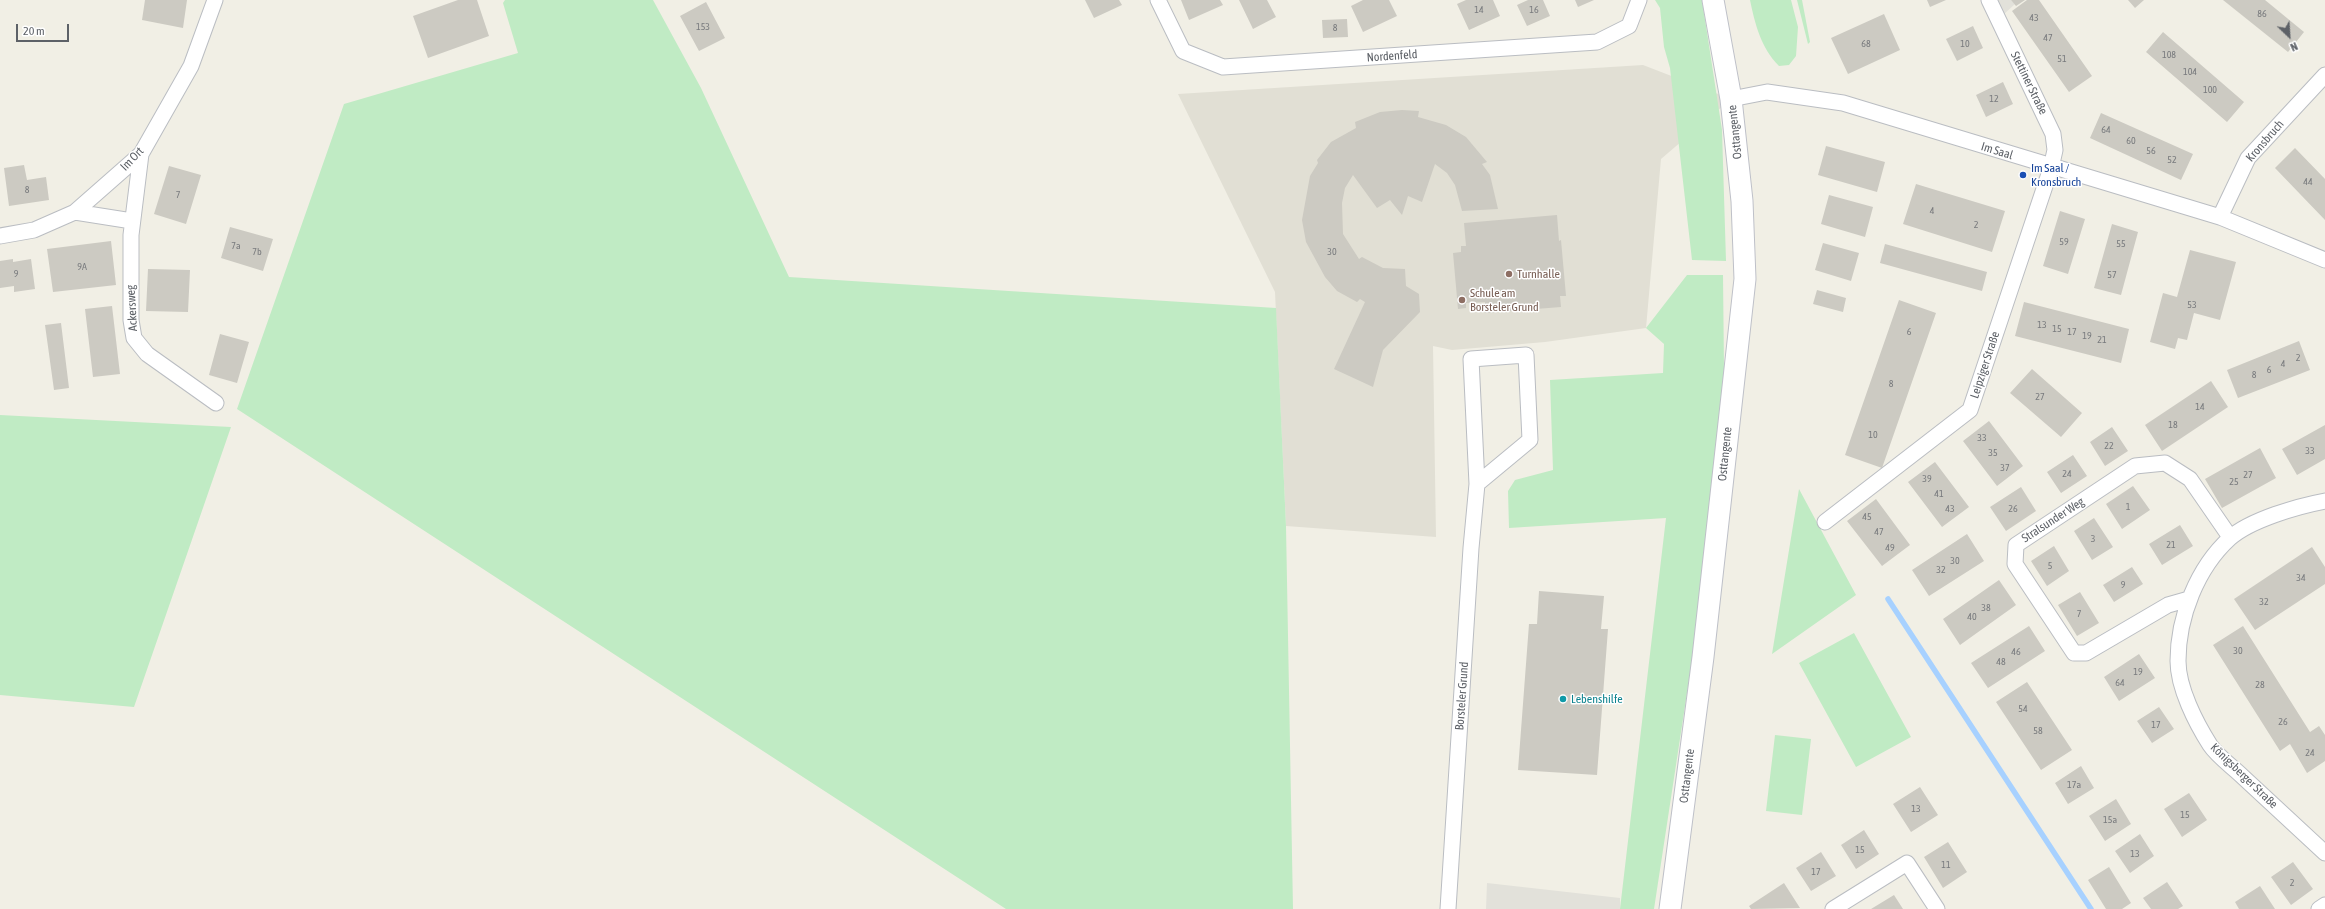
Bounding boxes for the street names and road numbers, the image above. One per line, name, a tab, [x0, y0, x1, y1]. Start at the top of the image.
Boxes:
street label: Nordenfeld	[1366, 47, 1418, 65]
street label: Stettiner Straße	[2008, 49, 2050, 117]
street label: Osttangente	[1725, 104, 1745, 160]
street label: Kronsbruch	[2243, 117, 2287, 165]
street label: Im Saal	[1979, 139, 2015, 163]
street label: Im Ort	[117, 144, 147, 174]
street label: Ackersweg	[124, 285, 140, 331]
street label: Leipziger Straße	[1967, 330, 2003, 400]
street label: Osttangente	[1715, 426, 1735, 482]
street label: Stralsunder Weg	[2019, 494, 2087, 546]
street label: Borsteler Grund	[1452, 661, 1472, 731]
street label: Königsberger Straße	[2207, 740, 2281, 812]
street label: Osttangente	[1677, 748, 1697, 804]

